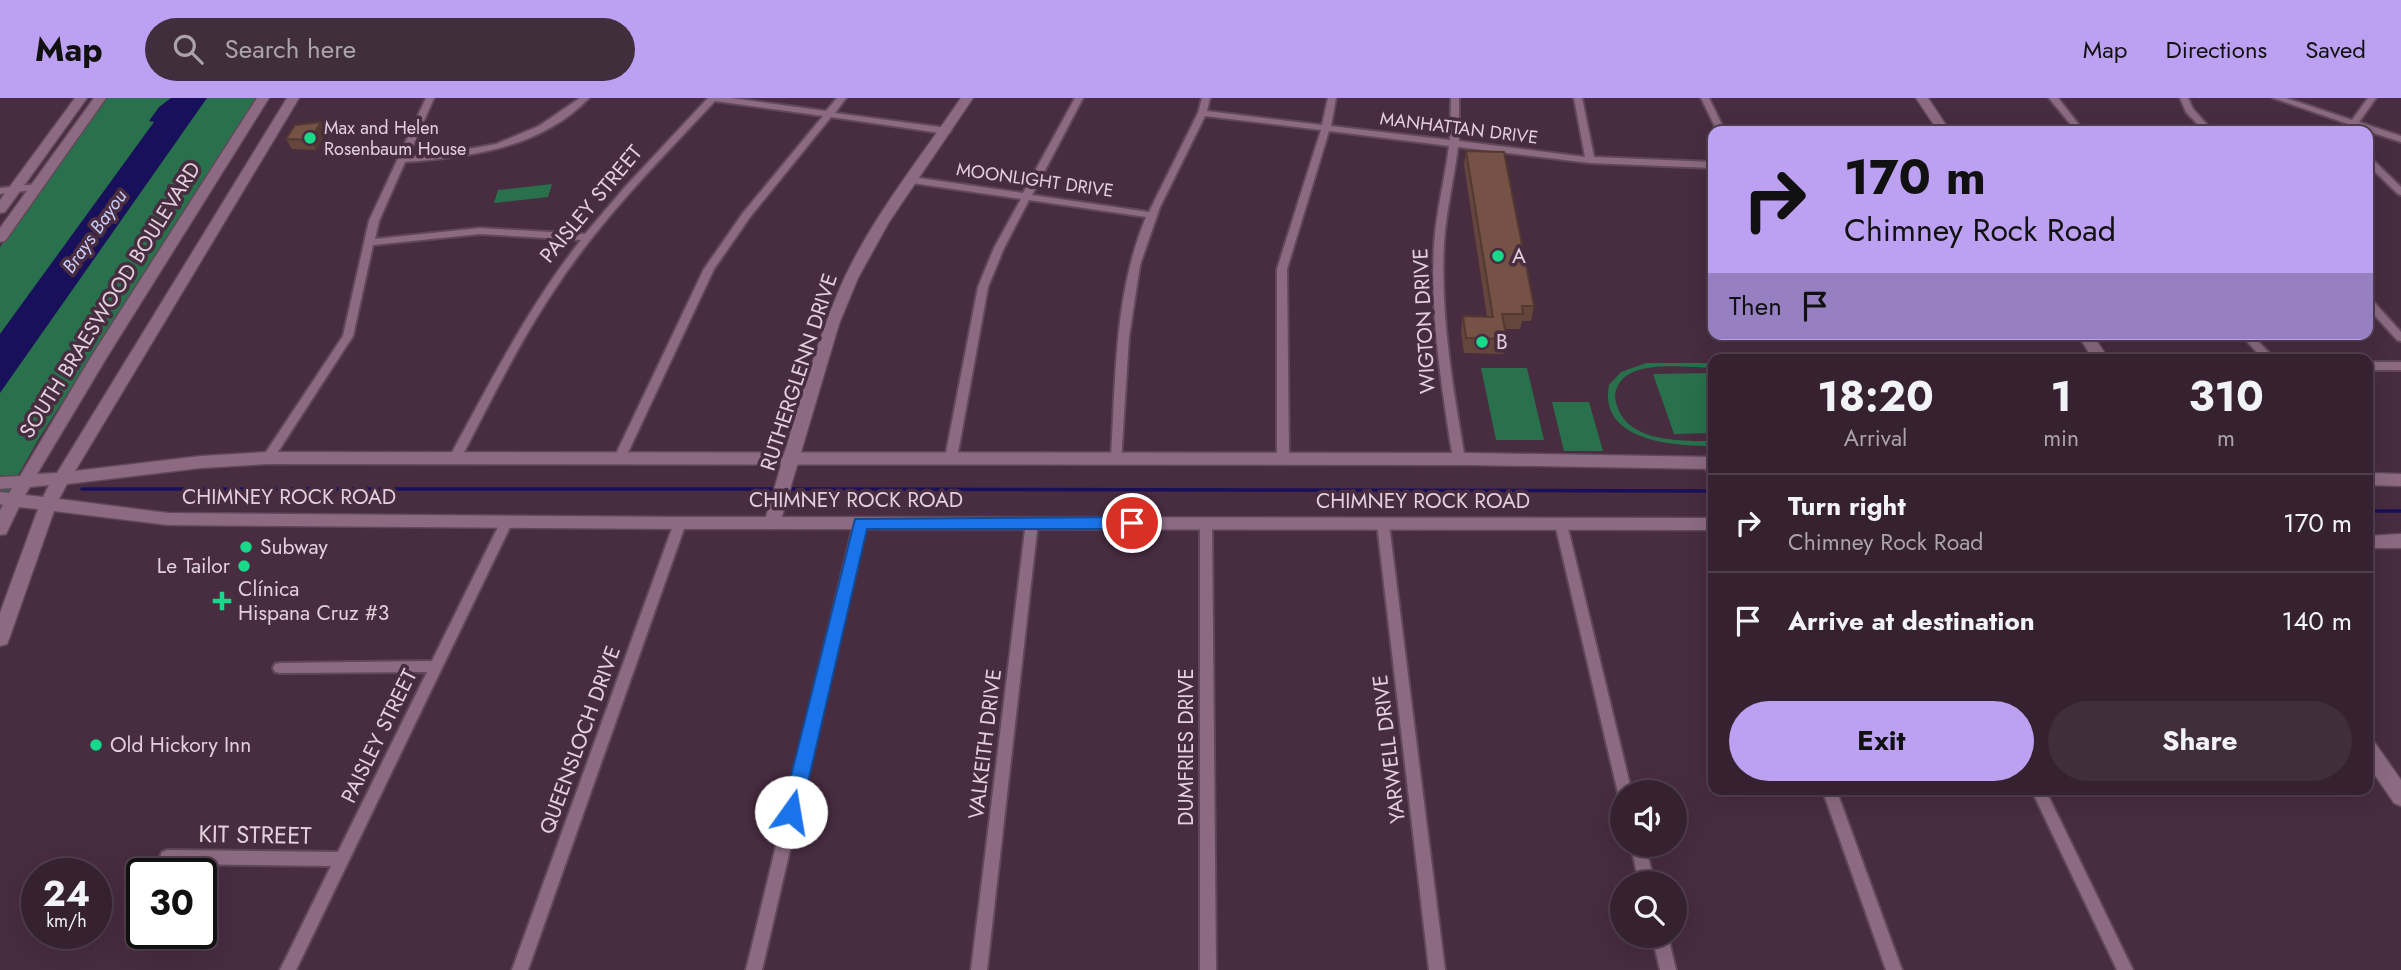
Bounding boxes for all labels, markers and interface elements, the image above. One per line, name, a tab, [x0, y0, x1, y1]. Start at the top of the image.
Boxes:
search box	[145, 18, 635, 81]
text: Map	[35, 26, 103, 73]
icon: search	[169, 30, 207, 68]
text: Search here	[225, 30, 356, 68]
text: Map	[2083, 32, 2128, 67]
text: Directions	[2166, 32, 2267, 67]
text: Saved	[2305, 32, 2366, 67]
street label: MANHATTAN DRIVE	[1378, 105, 1540, 151]
place label: Max and Helen Rosenbaum House	[324, 115, 466, 162]
marker: Max and Helen Rosenbaum House	[302, 130, 318, 146]
street label: PAISLEY STREET	[533, 138, 649, 269]
text: 170 m	[1844, 142, 1986, 212]
icon: right	[1729, 154, 1820, 245]
street label: SOUTH BRAESWOOD BOULEVARD	[12, 156, 208, 444]
street label: MOONLIGHT DRIVE	[955, 156, 1115, 204]
water label: Brays Bayou	[56, 184, 133, 279]
text: Chimney Rock Road	[1844, 207, 2116, 253]
place label: A	[1512, 241, 1526, 271]
street label: WIGTON DRIVE	[1405, 247, 1443, 395]
marker: A	[1490, 248, 1506, 264]
street label: RUTHERGLENN DRIVE	[753, 270, 845, 474]
text: Then	[1729, 287, 1782, 325]
icon: arrive	[1796, 287, 1834, 325]
place label: B	[1496, 327, 1508, 357]
marker: B	[1474, 334, 1490, 350]
text: 18:20	[1817, 366, 1934, 427]
text: 1	[2050, 366, 2072, 427]
text: 310	[2188, 366, 2264, 427]
text: Arrival	[1844, 421, 1907, 455]
text: min	[2043, 421, 2079, 455]
text: m	[2217, 421, 2235, 455]
street label: CHIMNEY ROCK ROAD	[182, 482, 396, 512]
street label: CHIMNEY ROCK ROAD	[749, 485, 963, 515]
street label: CHIMNEY ROCK ROAD	[1316, 486, 1530, 516]
text: Turn right	[1788, 487, 1906, 525]
pin	[1102, 493, 1162, 553]
icon: arrive	[1113, 504, 1151, 542]
icon: right	[1729, 504, 1767, 542]
text: 170 m	[2283, 504, 2352, 542]
text: Chimney Rock Road	[1788, 525, 1983, 559]
place label: Subway	[260, 532, 328, 562]
marker: Subway	[238, 539, 254, 555]
place label: Le Tailor	[157, 551, 231, 581]
marker: Le Tailor	[236, 558, 252, 574]
place label: Clínica Hispana Cruz #3	[238, 574, 389, 628]
marker: Clínica Hispana Cruz #3	[212, 591, 232, 611]
icon: arrive	[1729, 602, 1767, 640]
text: Arrive at destination	[1788, 602, 2035, 640]
text: 140 m	[2281, 602, 2352, 640]
street label: QUEENSLOCH DRIVE	[532, 642, 628, 838]
street label: PAISLEY STREET	[334, 664, 424, 808]
street label: VALKEITH DRIVE	[961, 667, 1009, 821]
street label: DUMFRIES DRIVE	[1171, 668, 1201, 826]
street label: YARWELL DRIVE	[1365, 673, 1413, 825]
button: Exit	[1729, 701, 2034, 781]
button: Share	[2048, 701, 2352, 781]
place label: Old Hickory Inn	[110, 730, 251, 760]
marker: Old Hickory Inn	[88, 737, 104, 753]
position arrow	[754, 775, 828, 849]
map controls	[1610, 780, 1687, 948]
button: sound	[1610, 780, 1687, 857]
street label: KIT STREET	[198, 816, 312, 853]
speed limit sign: 30	[126, 858, 217, 949]
text: 24	[43, 869, 90, 919]
button: search	[1610, 871, 1687, 948]
text: km/h	[46, 908, 87, 934]

